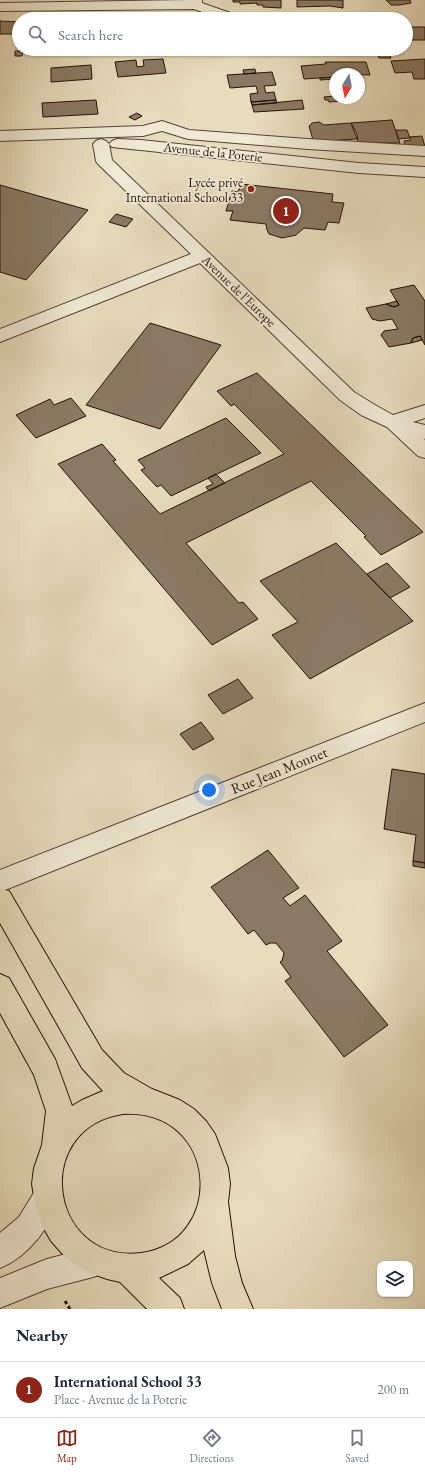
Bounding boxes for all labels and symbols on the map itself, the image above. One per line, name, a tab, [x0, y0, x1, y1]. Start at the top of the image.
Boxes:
north arrow	[329, 68, 365, 104]
street label: Avenue de la Poterie	[161, 138, 264, 166]
place label: Lycée privé International School 33	[126, 174, 243, 206]
marker: Lycée privé International School 33	[246, 184, 256, 194]
pin: 1	[273, 196, 299, 226]
street label: Avenue de l'Europe	[198, 251, 280, 331]
street label: Rue Jean Monnet	[228, 742, 330, 798]
your location	[199, 780, 219, 800]

